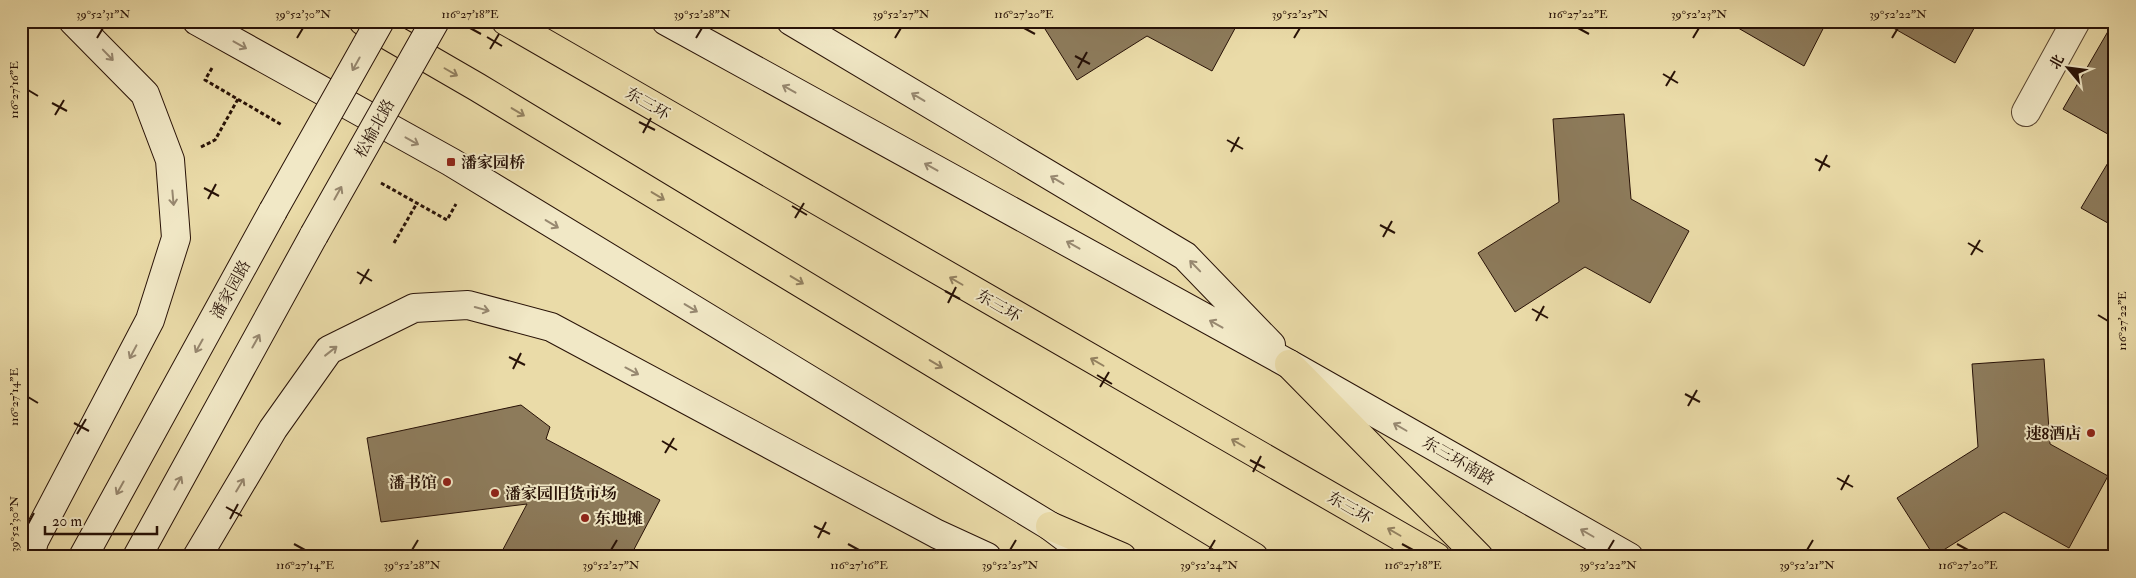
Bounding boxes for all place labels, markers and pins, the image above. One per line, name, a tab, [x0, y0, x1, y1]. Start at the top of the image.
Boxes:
place label: 潘家园桥	[461, 153, 525, 173]
marker: 潘家园桥	[445, 156, 457, 168]
place label: 速8酒店	[2025, 424, 2081, 444]
marker: 速8酒店	[2085, 427, 2097, 439]
place label: 潘书馆	[389, 473, 437, 493]
marker: 潘书馆	[441, 476, 453, 488]
place label: 潘家园旧货市场	[505, 484, 617, 504]
marker: 潘家园旧货市场	[489, 487, 501, 499]
place label: 东地摊	[595, 509, 643, 529]
marker: 东地摊	[579, 512, 591, 524]

